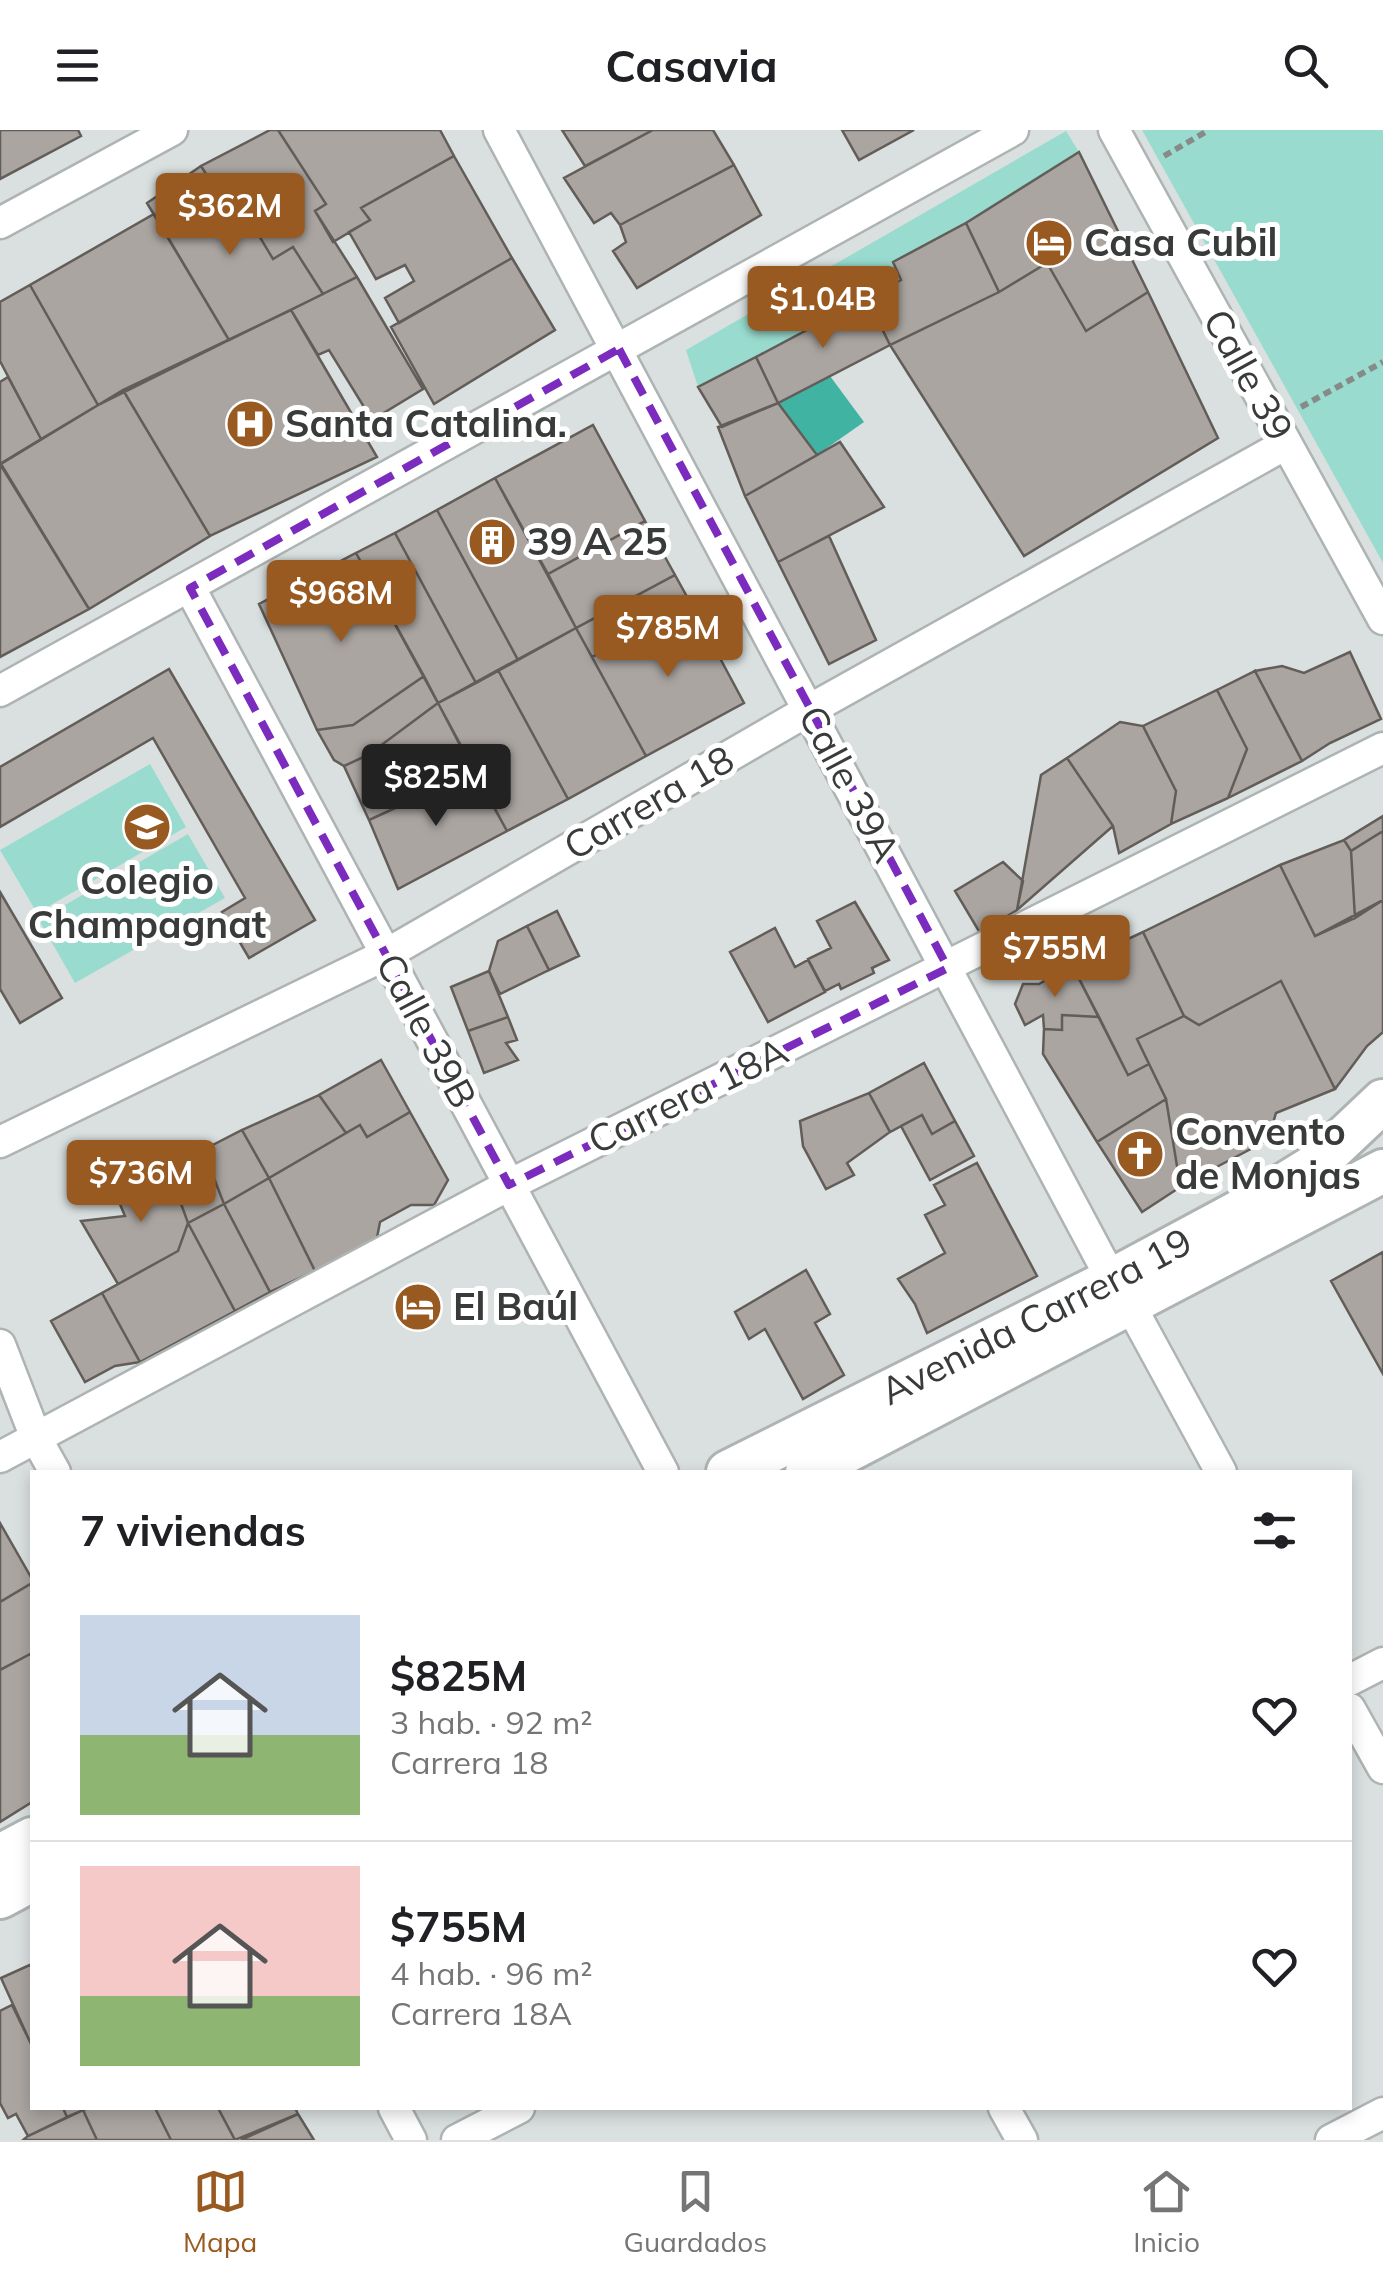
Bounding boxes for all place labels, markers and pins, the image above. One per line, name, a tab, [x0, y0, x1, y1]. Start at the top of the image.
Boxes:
pin: $362M	[160, 173, 300, 258]
hotel icon: Casa Cubil	[1023, 217, 1075, 269]
place label: Casa Cubil	[1084, 218, 1278, 266]
pin: $1.04B	[742, 266, 904, 351]
hospital icon: Santa Catalina.	[224, 398, 276, 450]
place label: Santa Catalina.	[285, 399, 567, 447]
building icon: 39 A 25	[466, 516, 518, 568]
place label: 39 A 25	[527, 517, 668, 565]
pin: $968M	[271, 560, 411, 645]
pin: $785M	[598, 595, 738, 680]
pin: $825M	[366, 744, 506, 829]
school or university icon: Colegio Champagnat	[121, 801, 173, 853]
place label: Colegio Champagnat	[28, 856, 266, 948]
pin: $755M	[985, 915, 1125, 1000]
place label: Convento de Monjas	[1175, 1107, 1361, 1199]
church icon: Convento de Monjas	[1114, 1128, 1166, 1180]
pin: $736M	[71, 1140, 211, 1225]
hotel icon: El Baúl	[392, 1281, 444, 1333]
place label: El Baúl	[453, 1282, 578, 1330]

